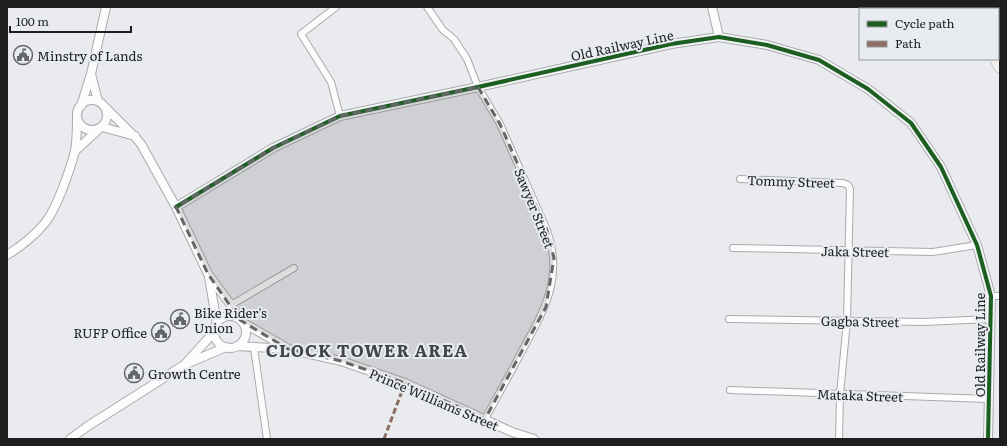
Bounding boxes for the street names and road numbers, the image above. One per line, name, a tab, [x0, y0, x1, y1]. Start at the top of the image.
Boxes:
street label: Old Railway Line	[569, 25, 675, 65]
street label: Sawyer Street	[510, 165, 560, 252]
street label: Tommy Street	[747, 170, 836, 192]
street label: Jaka Street	[821, 241, 890, 261]
street label: Old Railway Line	[970, 292, 989, 397]
street label: Gagba Street	[821, 311, 900, 331]
street label: Prince Williams Street	[366, 363, 502, 435]
street label: Mataka Street	[817, 384, 904, 406]

